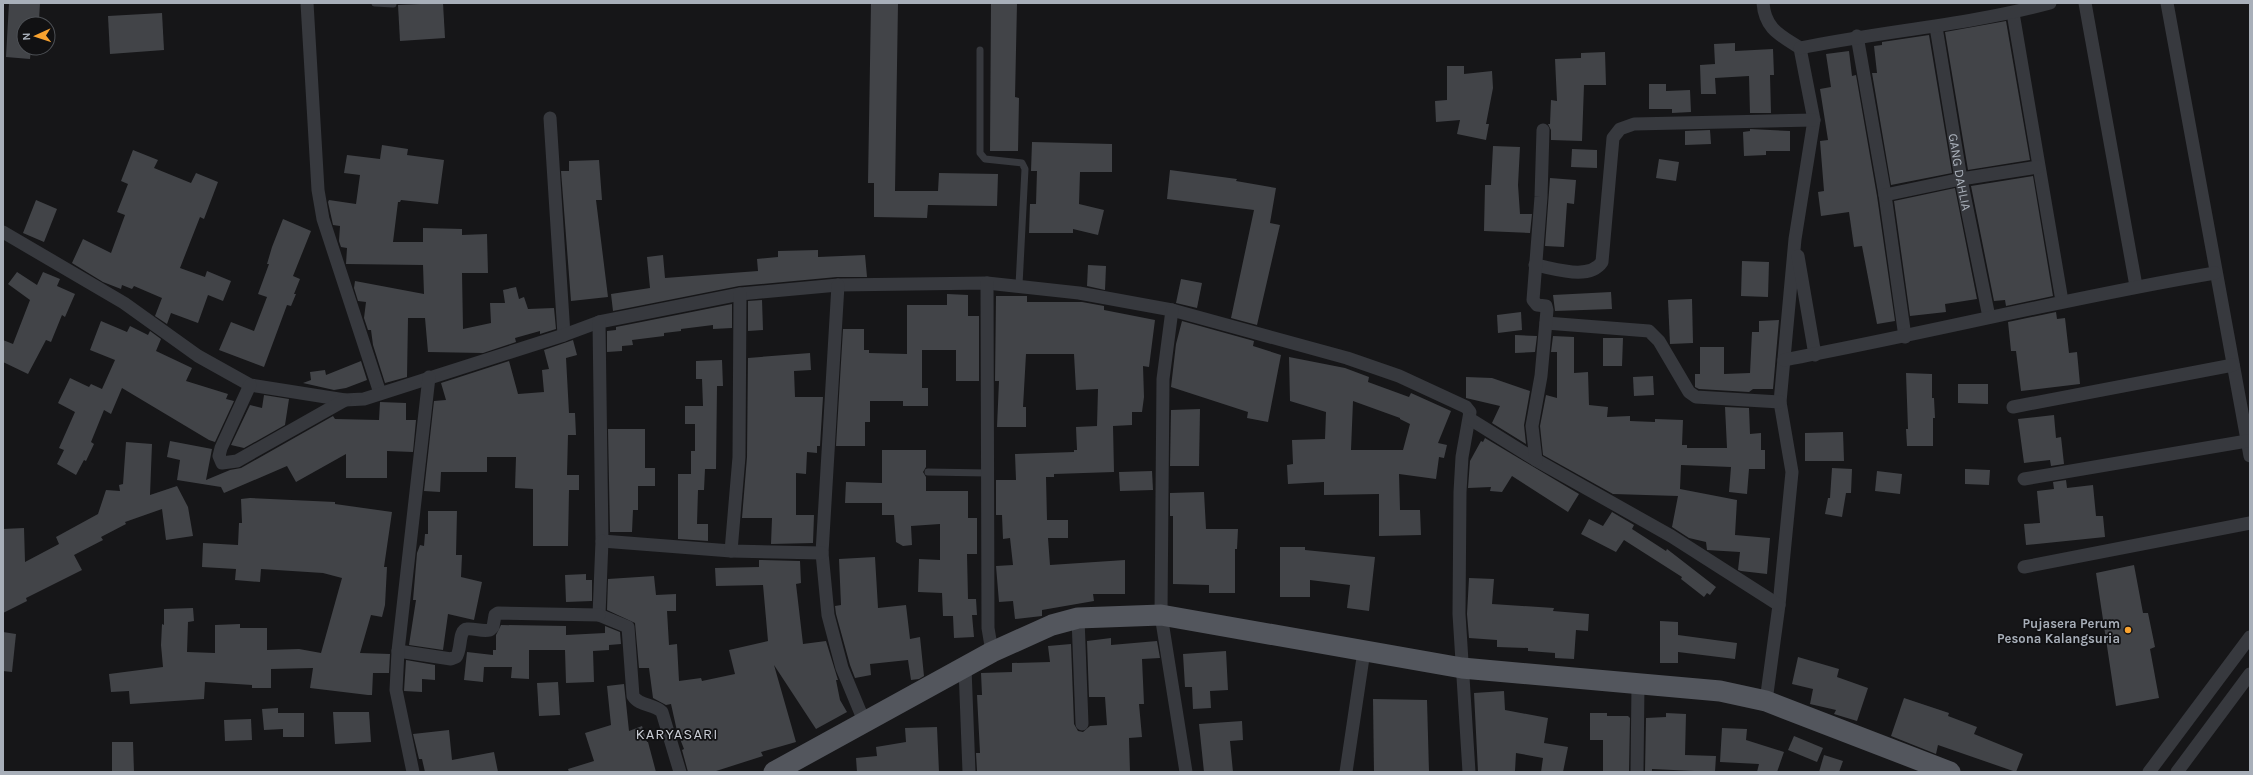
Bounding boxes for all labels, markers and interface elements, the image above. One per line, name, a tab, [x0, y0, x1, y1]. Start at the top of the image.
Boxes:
north arrow	[16, 16, 56, 56]
text: N	[20, 32, 33, 41]
street label: GANG DAHLIA	[1946, 132, 1975, 212]
place label: Pujasera Perum Pesona Kalangsuria	[1997, 616, 2120, 646]
marker: Pujasera Perum Pesona Kalangsuria	[2123, 625, 2133, 635]
district label: KARYASARI	[636, 725, 718, 743]

